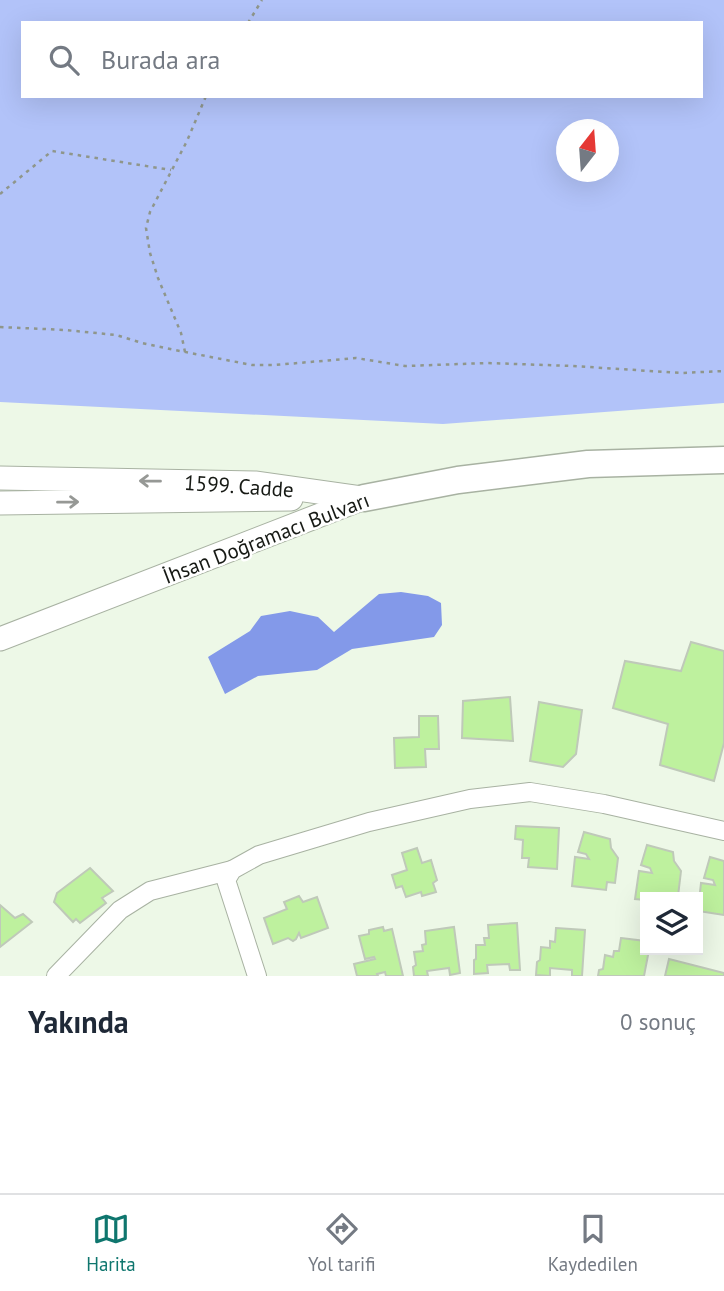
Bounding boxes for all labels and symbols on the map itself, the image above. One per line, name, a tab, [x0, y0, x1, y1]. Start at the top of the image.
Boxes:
north arrow	[556, 119, 619, 182]
street label: 1599. Cadde	[183, 469, 295, 503]
one-way arrow	[139, 474, 162, 488]
street label: İhsan Doğramacı Bulvarı	[159, 486, 373, 590]
one-way arrow	[56, 496, 79, 509]

